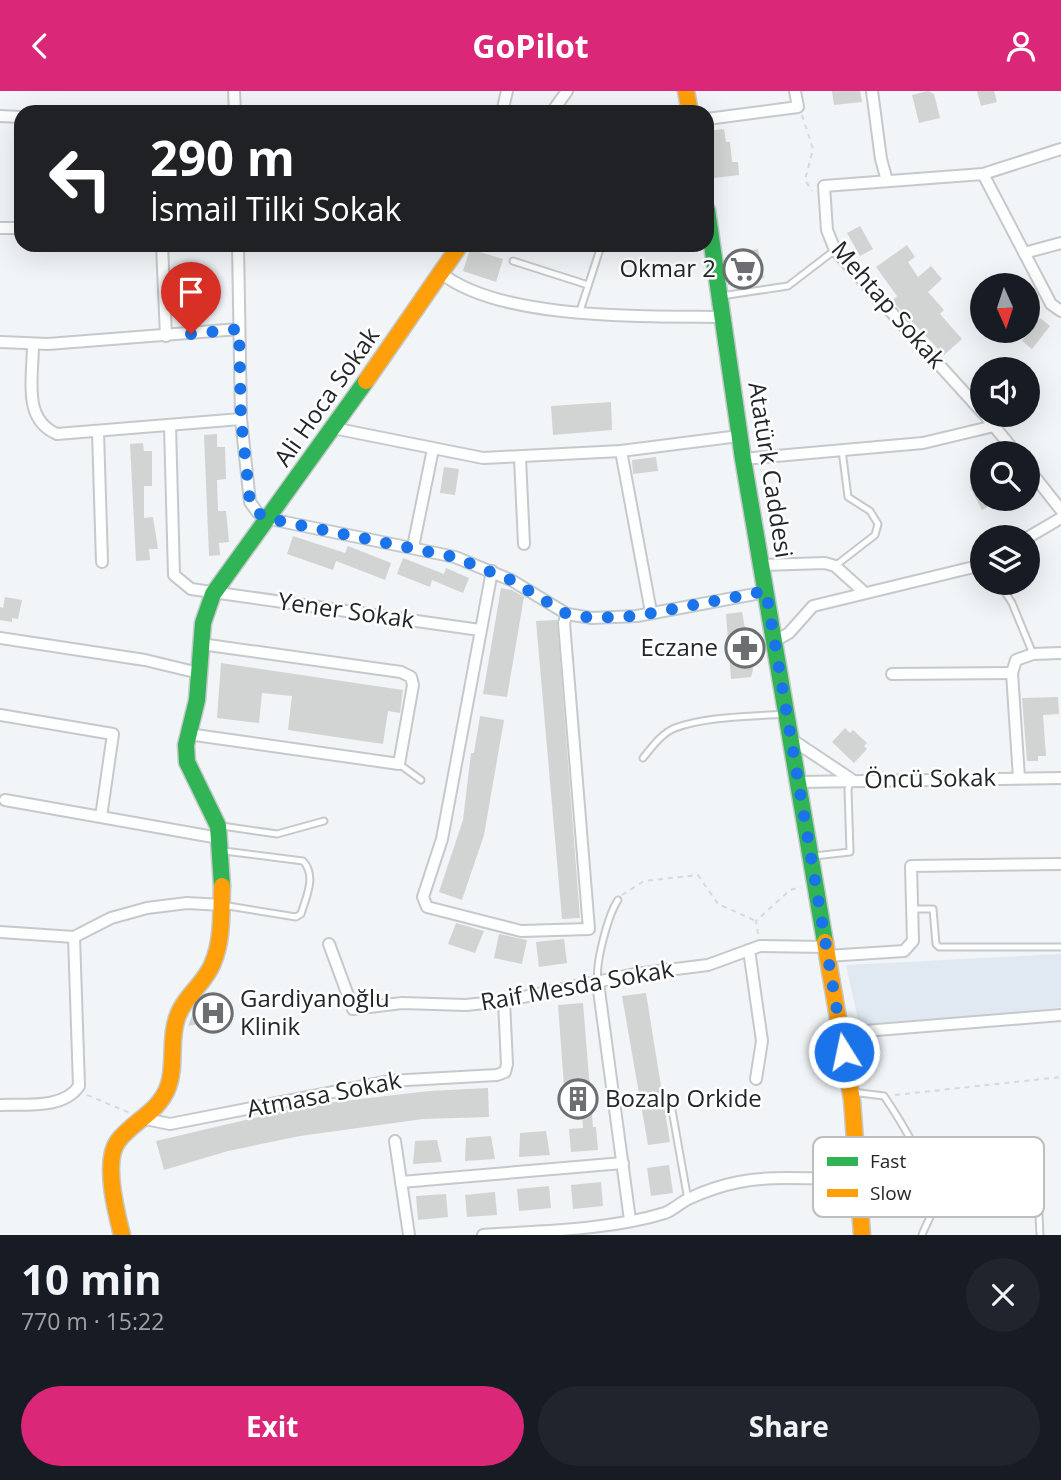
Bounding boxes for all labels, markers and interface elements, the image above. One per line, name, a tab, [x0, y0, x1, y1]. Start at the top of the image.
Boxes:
text: GoPilot	[472, 24, 589, 67]
icon: back	[21, 27, 59, 65]
icon: person	[1002, 27, 1040, 65]
text: 290 m	[150, 124, 295, 190]
icon: left	[35, 133, 126, 224]
text: İsmail Tilki Sokak	[150, 187, 401, 230]
street label: Mehtap Sokak	[825, 233, 954, 375]
supermarket icon: Okmar 2	[722, 248, 764, 290]
place label: Okmar 2	[619, 251, 716, 284]
pin	[161, 262, 221, 334]
icon: arrive	[172, 273, 210, 311]
north arrow	[970, 273, 1040, 343]
map controls	[970, 273, 1040, 595]
street label: Ali Hoca Sokak	[266, 320, 386, 472]
button: sound	[970, 357, 1040, 427]
street label: Atatürk Caddesi	[741, 379, 802, 560]
button: search	[970, 441, 1040, 511]
button: layers	[970, 525, 1040, 595]
street label: Yener Sokak	[276, 584, 417, 635]
pharmacy icon: Eczane	[724, 627, 766, 669]
place label: Eczane	[640, 630, 718, 663]
street label: Öncü Sokak	[864, 760, 997, 795]
street label: Raif Mesda Sokak	[478, 951, 676, 1018]
place label: Gardiyanoğlu Klinik	[240, 981, 390, 1042]
hospital icon: Gardiyanoğlu Klinik	[192, 992, 234, 1034]
position arrow	[807, 1015, 881, 1089]
street label: Atmasa Sokak	[244, 1062, 404, 1125]
building icon: Bozalp Orkide	[557, 1078, 599, 1120]
place label: Bozalp Orkide	[605, 1081, 762, 1114]
legend	[813, 1137, 1044, 1217]
text: Fast	[870, 1148, 906, 1174]
text: Slow	[870, 1180, 912, 1206]
text: 10 min	[21, 1250, 162, 1307]
button: close	[966, 1258, 1040, 1332]
text: 770 m · 15:22	[21, 1305, 164, 1337]
button: Exit	[21, 1386, 524, 1466]
button: Share	[538, 1386, 1040, 1466]

